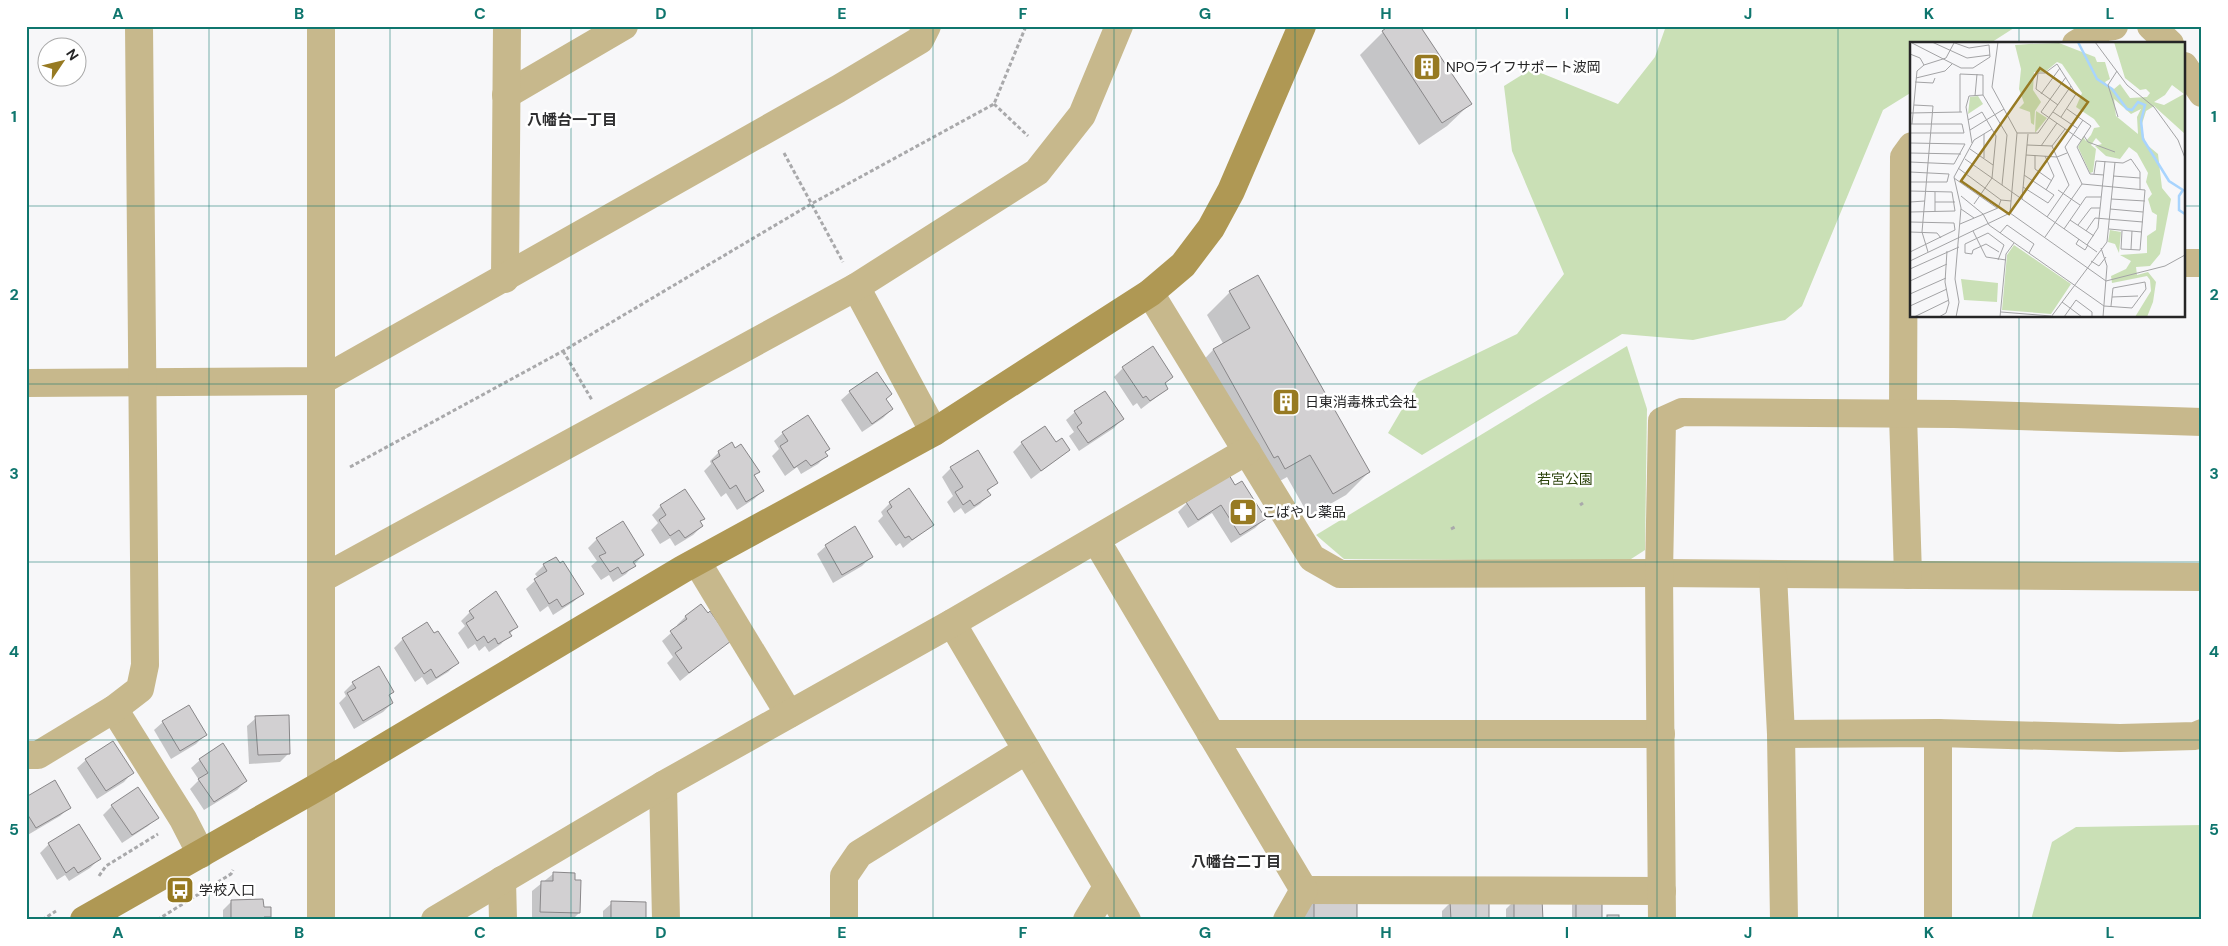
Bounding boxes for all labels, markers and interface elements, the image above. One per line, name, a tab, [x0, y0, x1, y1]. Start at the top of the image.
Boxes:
text: A	[112, 3, 124, 24]
text: B	[294, 3, 304, 24]
text: C	[474, 3, 486, 24]
text: D	[655, 3, 667, 24]
text: E	[837, 3, 847, 24]
text: F	[1019, 3, 1028, 24]
text: G	[1199, 3, 1211, 24]
text: H	[1380, 3, 1392, 24]
text: I	[1565, 3, 1569, 24]
text: J	[1744, 3, 1752, 24]
text: K	[1924, 3, 1935, 24]
text: L	[2106, 3, 2115, 24]
north arrow	[38, 38, 88, 88]
inset map	[1910, 42, 2186, 318]
text: N	[62, 45, 83, 64]
building icon: NPOライフサポート波岡	[1412, 52, 1442, 82]
place label: NPOライフサポート波岡	[1446, 58, 1601, 76]
text: 1	[11, 106, 17, 127]
text: 1	[2211, 106, 2217, 127]
district label: 八幡台一丁目	[527, 110, 617, 130]
text: 2	[9, 284, 19, 305]
text: 2	[2209, 284, 2219, 305]
building icon: 日東消毒株式会社	[1271, 387, 1301, 417]
place label: 日東消毒株式会社	[1305, 393, 1417, 411]
text: 3	[9, 463, 19, 484]
text: 3	[2209, 463, 2219, 484]
park label: 若宮公園	[1537, 470, 1593, 488]
pharmacy icon: こばやし薬品	[1228, 497, 1258, 527]
place label: こばやし薬品	[1262, 503, 1346, 521]
text: 4	[9, 641, 19, 662]
text: 4	[2209, 641, 2219, 662]
text: 5	[9, 819, 19, 840]
text: 5	[2209, 819, 2219, 840]
district label: 八幡台二丁目	[1191, 852, 1281, 872]
bus stop icon: 学校入口	[165, 875, 195, 905]
place label: 学校入口	[199, 881, 255, 899]
text: A	[112, 922, 124, 943]
text: B	[294, 922, 304, 943]
text: C	[474, 922, 486, 943]
text: D	[655, 922, 667, 943]
text: E	[837, 922, 847, 943]
text: F	[1019, 922, 1028, 943]
text: G	[1199, 922, 1211, 943]
text: H	[1380, 922, 1392, 943]
text: I	[1565, 922, 1569, 943]
text: J	[1744, 922, 1752, 943]
text: K	[1924, 922, 1935, 943]
text: L	[2106, 922, 2115, 943]

